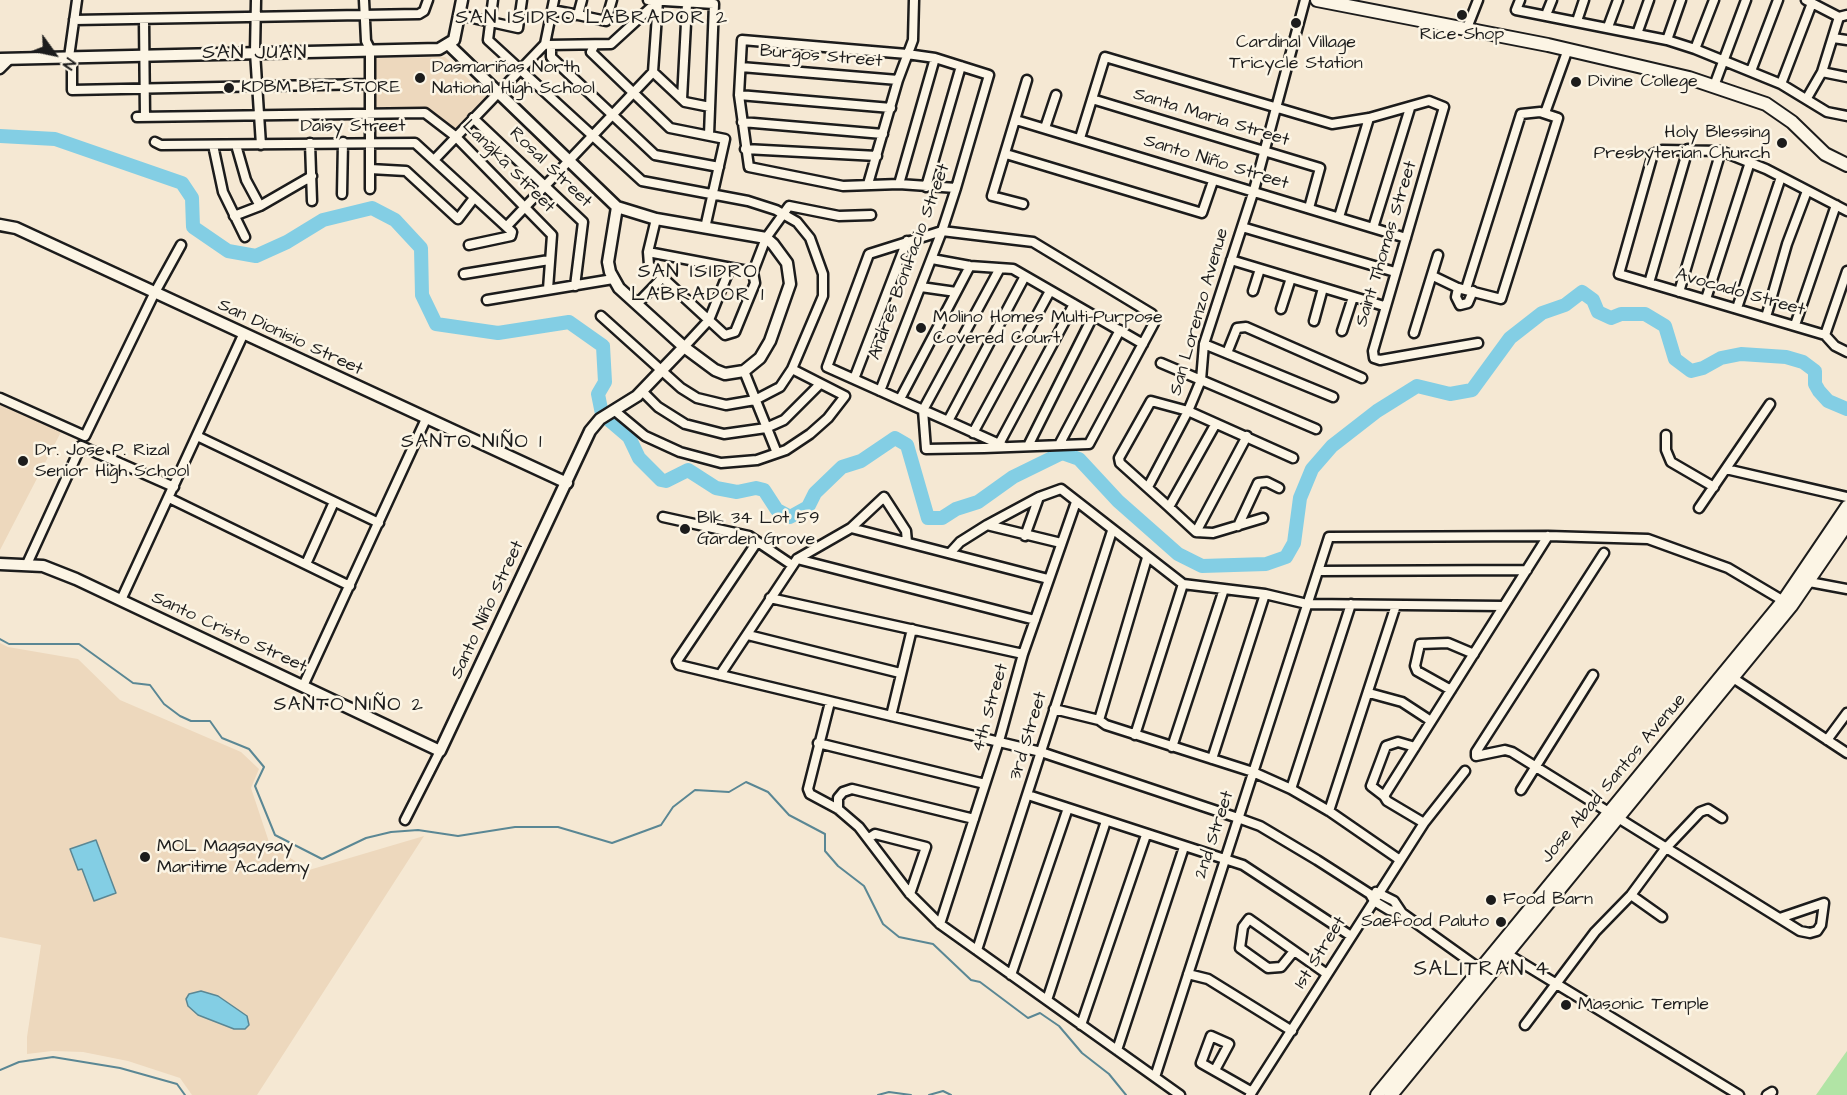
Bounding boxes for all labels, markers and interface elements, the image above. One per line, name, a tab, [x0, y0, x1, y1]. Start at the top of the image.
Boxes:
district label: SAN ISIDRO LABRADOR 2	[455, 7, 729, 31]
marker: Rice Shop	[1455, 8, 1469, 22]
marker: Cardinal Village Tricycle Station	[1289, 16, 1303, 30]
north arrow	[24, 24, 84, 84]
place label: Rice Shop	[1420, 24, 1504, 46]
place label: Cardinal Village Tricycle Station	[1229, 32, 1363, 74]
street label: Burgos Street	[759, 41, 883, 73]
district label: SAN JUAN	[202, 42, 308, 66]
text: N	[57, 54, 81, 74]
place label: Dasmariñas North National High School	[432, 57, 595, 100]
marker: Dasmariñas North National High School	[413, 71, 427, 85]
place label: Divine College	[1588, 71, 1698, 93]
marker: Divine College	[1569, 75, 1583, 89]
place label: KDBM BFT STORE	[241, 77, 400, 99]
marker: KDBM BFT STORE	[222, 81, 236, 95]
street label: Santa Maria Street	[1130, 84, 1292, 152]
street label: Daisy Street	[300, 116, 406, 138]
street label: Langka Street	[457, 116, 559, 218]
place label: Holy Blessing Presbyterian Church	[1594, 122, 1770, 164]
street label: Rosal Street	[504, 123, 596, 213]
street label: Santo Niño Street	[1141, 131, 1291, 195]
marker: Holy Blessing Presbyterian Church	[1775, 136, 1789, 150]
street label: Saint Thomas Street	[1352, 159, 1422, 329]
street label: Andres Bonifacio Street	[864, 161, 956, 363]
street label: San Lorenzo Avenue	[1166, 226, 1234, 398]
district label: SAN ISIDRO LABRADOR 1	[631, 261, 765, 308]
street label: Avocado Street	[1673, 264, 1807, 322]
street label: San Dionisio Street	[214, 295, 366, 381]
place label: Molino Homes Multi-Purpose Covered Court	[933, 307, 1163, 350]
marker: Molino Homes Multi-Purpose Covered Court	[914, 321, 928, 335]
district label: SANTO NIÑO 1	[401, 431, 543, 455]
place label: Dr. Jose P. Rizal Senior High School	[35, 440, 189, 482]
marker: Dr. Jose P. Rizal Senior High School	[16, 454, 30, 468]
place label: Blk 34 Lot 59 Garden Grove	[697, 508, 820, 550]
marker: Blk 34 Lot 59 Garden Grove	[678, 522, 692, 536]
street label: Santo Niño Street	[446, 537, 530, 683]
street label: Santo Cristo Street	[148, 588, 310, 678]
street label: 4th Street	[968, 661, 1014, 755]
street label: 3rd Street	[1005, 689, 1053, 783]
street label: Jose Abad Santos Avenue	[1537, 690, 1691, 868]
district label: SANTO NIÑO 2	[273, 694, 425, 718]
street label: 2nd Street	[1191, 788, 1239, 882]
place label: MOL Magsaysay Maritime Academy	[157, 836, 310, 878]
marker: MOL Magsaysay Maritime Academy	[138, 850, 152, 864]
place label: Food Barn	[1503, 889, 1593, 911]
marker: Food Barn	[1484, 893, 1498, 907]
place label: Saefood Paluto	[1361, 911, 1489, 933]
street label: 1st Street	[1290, 913, 1352, 993]
marker: Saefood Paluto	[1494, 915, 1508, 929]
district label: SALITRAN 4	[1413, 958, 1551, 984]
place label: Masonic Temple	[1578, 994, 1709, 1016]
marker: Masonic Temple	[1559, 998, 1573, 1012]

